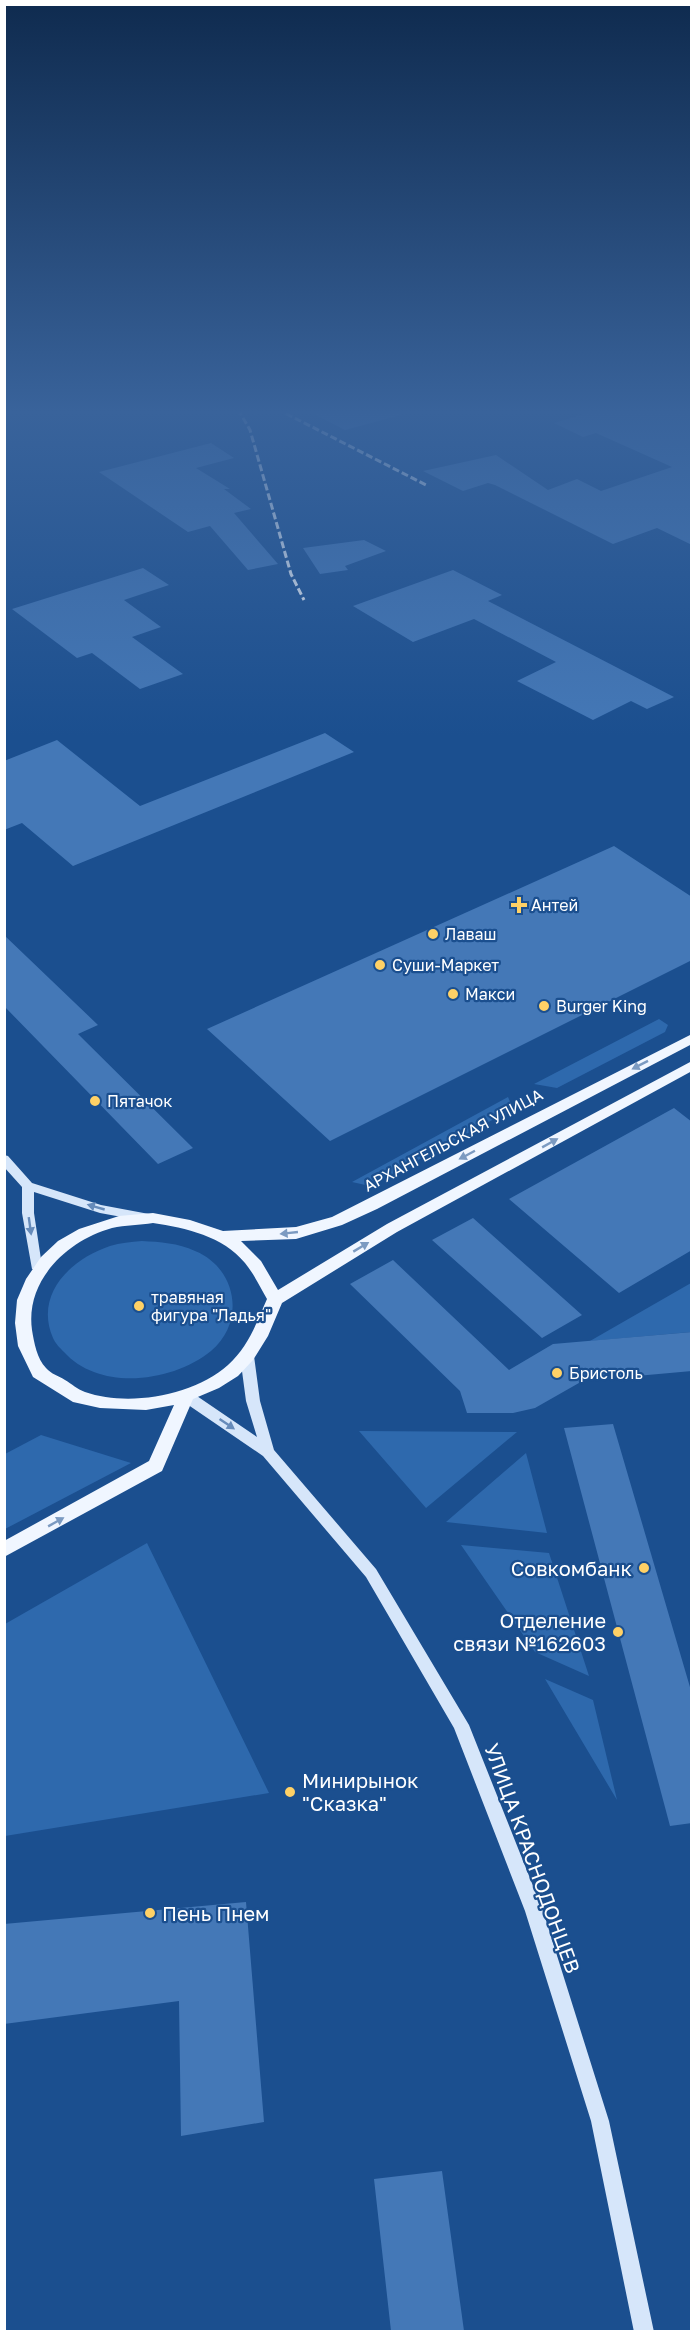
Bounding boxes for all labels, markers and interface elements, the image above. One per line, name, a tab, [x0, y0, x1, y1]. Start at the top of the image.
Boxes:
place label: Антей	[531, 895, 578, 915]
marker: Антей	[512, 898, 526, 912]
place label: Лаваш	[445, 924, 497, 944]
marker: Лаваш	[426, 927, 440, 941]
place label: Суши-Маркет	[392, 955, 499, 975]
marker: Суши-Маркет	[373, 958, 387, 972]
place label: Макси	[465, 984, 515, 1004]
marker: Макси	[446, 987, 460, 1001]
place label: Burger King	[556, 996, 647, 1016]
marker: Burger King	[537, 999, 551, 1013]
one-way arrow	[631, 1060, 648, 1070]
street label: АРХАНГЕЛЬСКАЯ УЛИЦА	[360, 1084, 546, 1196]
place label: Пятачок	[107, 1091, 172, 1111]
marker: Пятачок	[88, 1094, 102, 1108]
one-way arrow	[542, 1138, 559, 1148]
one-way arrow	[458, 1150, 475, 1160]
one-way arrow	[87, 1202, 105, 1211]
one-way arrow	[25, 1217, 34, 1236]
one-way arrow	[280, 1228, 299, 1238]
one-way arrow	[353, 1242, 370, 1252]
place label: травяная фигура "Ладья"	[151, 1287, 271, 1325]
marker: травяная фигура "Ладья"	[132, 1299, 146, 1313]
place label: Бристоль	[569, 1363, 643, 1383]
marker: Бристоль	[550, 1366, 564, 1380]
one-way arrow	[219, 1418, 235, 1430]
one-way arrow	[47, 1517, 64, 1527]
place label: Совкомбанк	[511, 1556, 632, 1580]
marker: Совкомбанк	[637, 1561, 651, 1575]
place label: Отделение связи №162603	[453, 1608, 606, 1655]
marker: Отделение связи №162603	[611, 1625, 625, 1639]
street label: УЛИЦА КРАСНОДОНЦЕВ	[480, 1740, 586, 1976]
place label: Минирынок "Сказка"	[302, 1768, 418, 1815]
marker: Минирынок "Сказка"	[283, 1785, 297, 1799]
place label: Пень Пнем	[162, 1901, 270, 1925]
marker: Пень Пнем	[143, 1906, 157, 1920]

